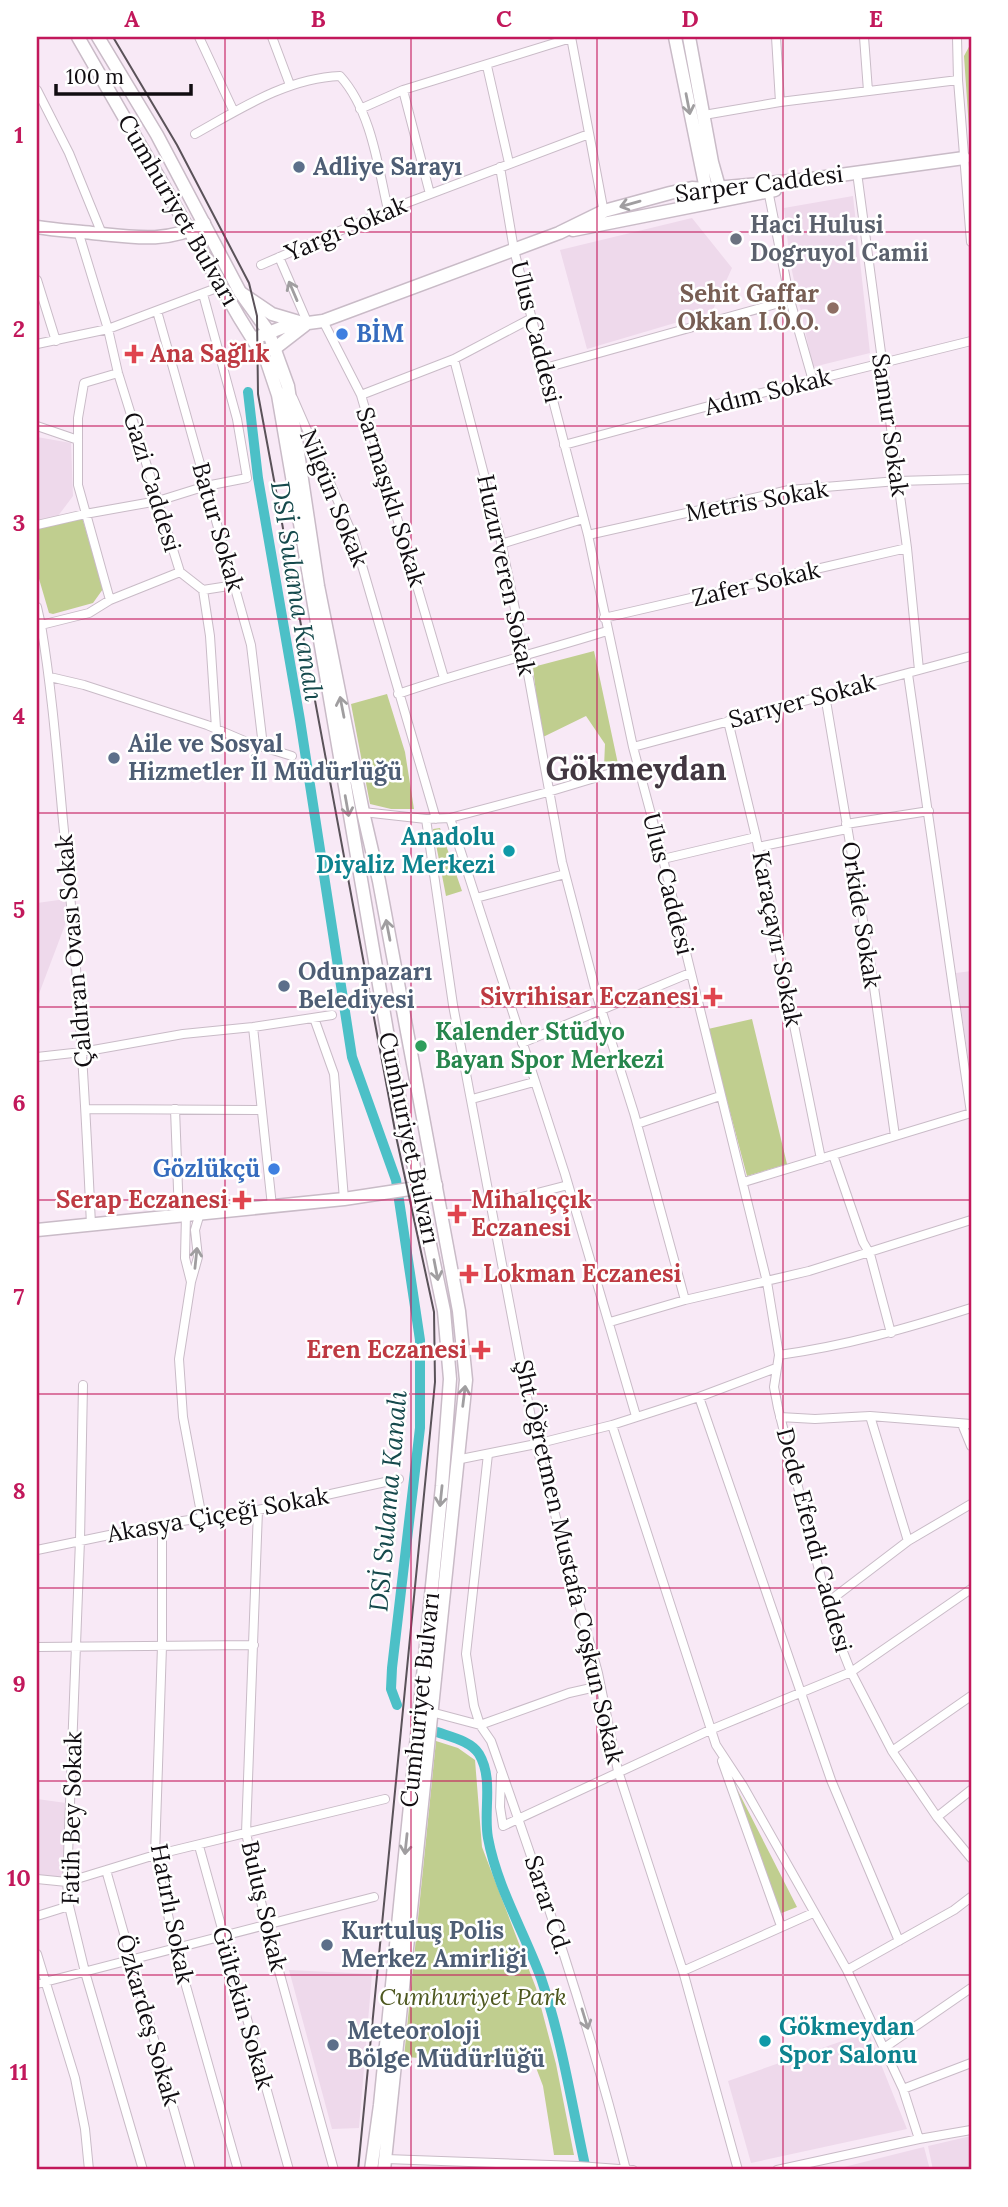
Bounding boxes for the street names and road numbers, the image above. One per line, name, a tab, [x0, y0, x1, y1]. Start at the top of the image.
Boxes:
street label: Cumhuriyet Bulvarı	[111, 108, 246, 311]
street label: Sarper Caddesi	[673, 158, 845, 209]
street label: Yargı Sokak	[279, 189, 412, 268]
street label: Ulus Caddesi	[504, 258, 569, 406]
street label: Samur Sokak	[865, 351, 916, 499]
street label: Adım Sokak	[700, 361, 835, 422]
street label: Sarmaşıklı Sokak	[349, 403, 434, 591]
street label: Gazi Caddesi	[117, 408, 188, 556]
street label: Nilgün Sokak	[293, 424, 376, 571]
street label: Batur Sokak	[185, 459, 252, 595]
street label: Huzurveren Sokak	[470, 472, 543, 678]
street label: Metris Sokak	[683, 473, 831, 528]
street label: Zafer Sokak	[689, 554, 823, 613]
street label: Sarıyer Sokak	[725, 666, 879, 735]
street label: Ulus Caddesi	[636, 810, 701, 958]
street label: Çaldıran Ovası Sokak	[48, 833, 99, 1069]
street label: Orkide Sokak	[835, 839, 888, 991]
street label: Karaçayır Sokak	[745, 848, 810, 1029]
street label: Cumhuriyet Bulvarı	[372, 1029, 447, 1247]
street label: Şht.Öğretmen Mustafa Coşkun Sokak	[508, 1357, 631, 1767]
street label: Dede Efendi Caddesi	[770, 1424, 859, 1655]
street label: Akasya Çiçeği Sokak	[104, 1480, 331, 1549]
street label: Cumhuriyet Bulvarı	[393, 1591, 446, 1809]
street label: Fatih Bey Sokak	[54, 1731, 89, 1905]
street label: Buluş Sokak	[234, 1838, 295, 1974]
street label: Hatırlı Sokak	[144, 1841, 201, 1987]
street label: Sarar Cd.	[518, 1851, 579, 1958]
street label: Gültekin Sokak	[205, 1923, 282, 2093]
street label: Özkardeş Sokak	[109, 1930, 188, 2110]

